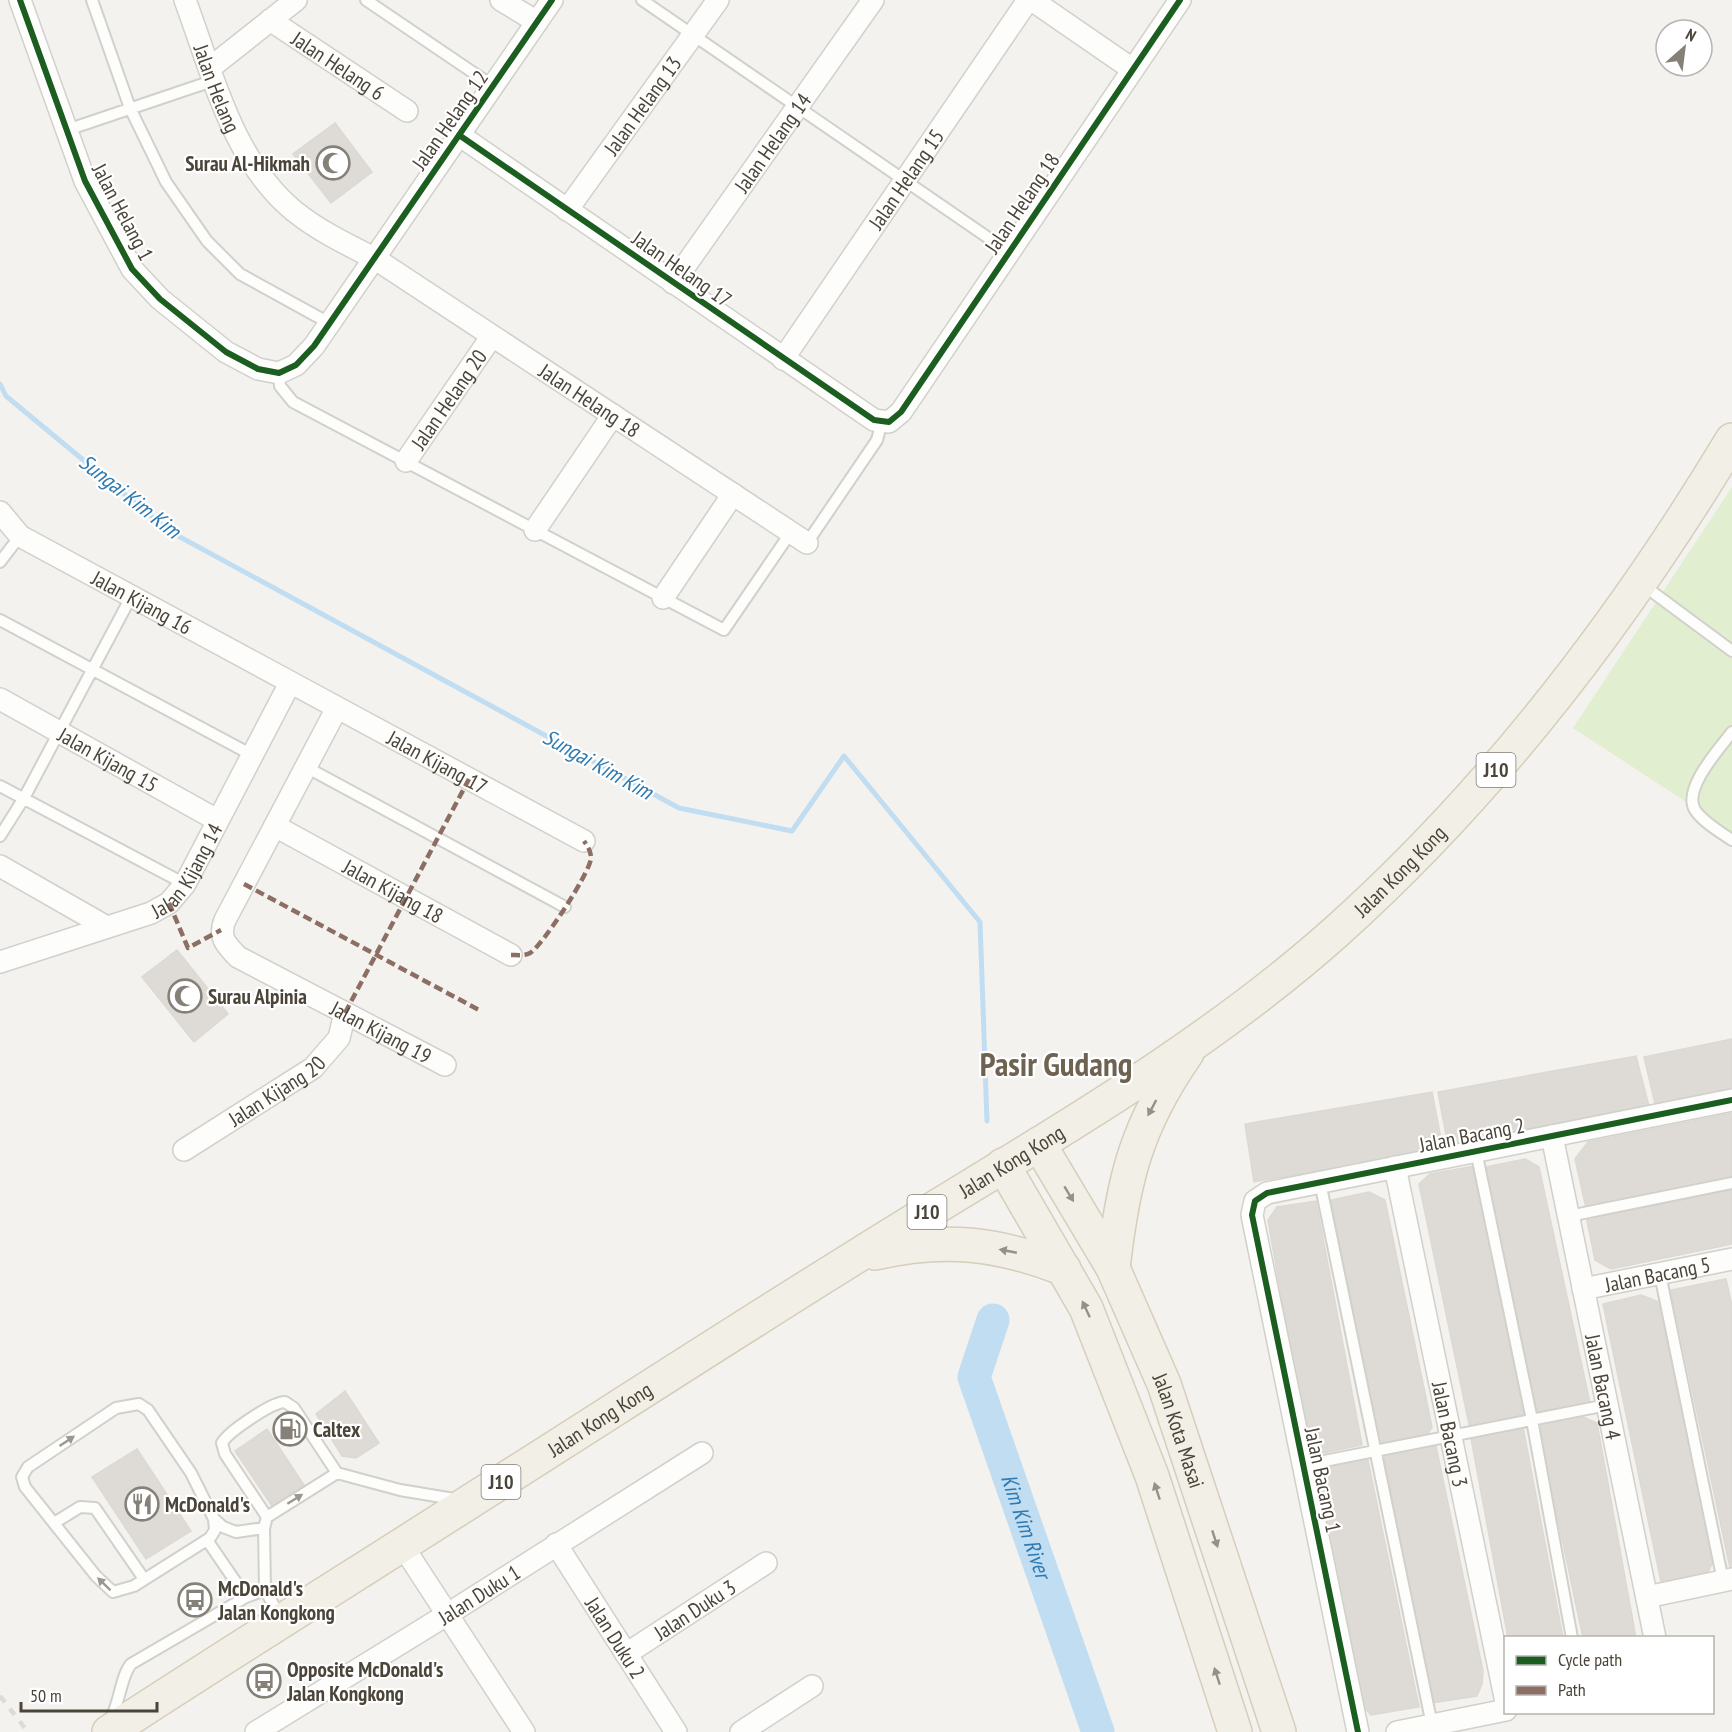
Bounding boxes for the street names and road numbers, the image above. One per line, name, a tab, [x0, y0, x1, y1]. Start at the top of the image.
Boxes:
street label: Jalan Helang 6	[286, 24, 390, 106]
street label: Jalan Helang	[188, 40, 247, 137]
street label: Jalan Helang 13	[597, 51, 687, 161]
street label: Jalan Helang 12	[405, 65, 494, 176]
street label: Jalan Helang 14	[727, 87, 817, 198]
street label: Jalan Helang 15	[862, 124, 950, 235]
street label: Jalan Helang 18	[978, 148, 1065, 259]
street label: Jalan Helang 1	[86, 158, 160, 265]
street label: Jalan Helang 17	[626, 224, 737, 313]
street label: Jalan Helang 20	[404, 344, 492, 455]
street label: Jalan Helang 18	[533, 357, 646, 443]
street label: Jalan Kijang 16	[86, 563, 197, 640]
street label: Jalan Kijang 15	[53, 720, 163, 798]
street label: Jalan Kijang 17	[382, 723, 492, 800]
road number: J10	[1476, 753, 1516, 787]
street label: Jalan Kijang 14	[146, 818, 228, 924]
street label: Jalan Kong Kong	[1347, 819, 1451, 923]
street label: Jalan Kijang 18	[338, 852, 448, 929]
street label: Jalan Kijang 19	[325, 994, 436, 1069]
street label: Jalan Kijang 20	[222, 1050, 331, 1132]
street label: Jalan Bacang 2	[1416, 1112, 1527, 1159]
street label: Jalan Kong Kong	[953, 1118, 1069, 1204]
road number: J10	[908, 1195, 946, 1229]
street label: Jalan Bacang 5	[1601, 1250, 1713, 1298]
street label: Jalan Bacang 4	[1579, 1331, 1628, 1442]
street label: Jalan Kota Masai	[1147, 1368, 1211, 1491]
street label: Jalan Kong Kong	[542, 1376, 657, 1463]
street label: Jalan Bacang 3	[1426, 1378, 1475, 1489]
street label: Jalan Bacang 1	[1298, 1424, 1347, 1535]
road number: J10	[482, 1465, 520, 1499]
street label: Jalan Duku 1	[432, 1558, 525, 1631]
street label: Jalan Duku 3	[648, 1573, 741, 1646]
street label: Jalan Duku 2	[579, 1591, 652, 1684]

